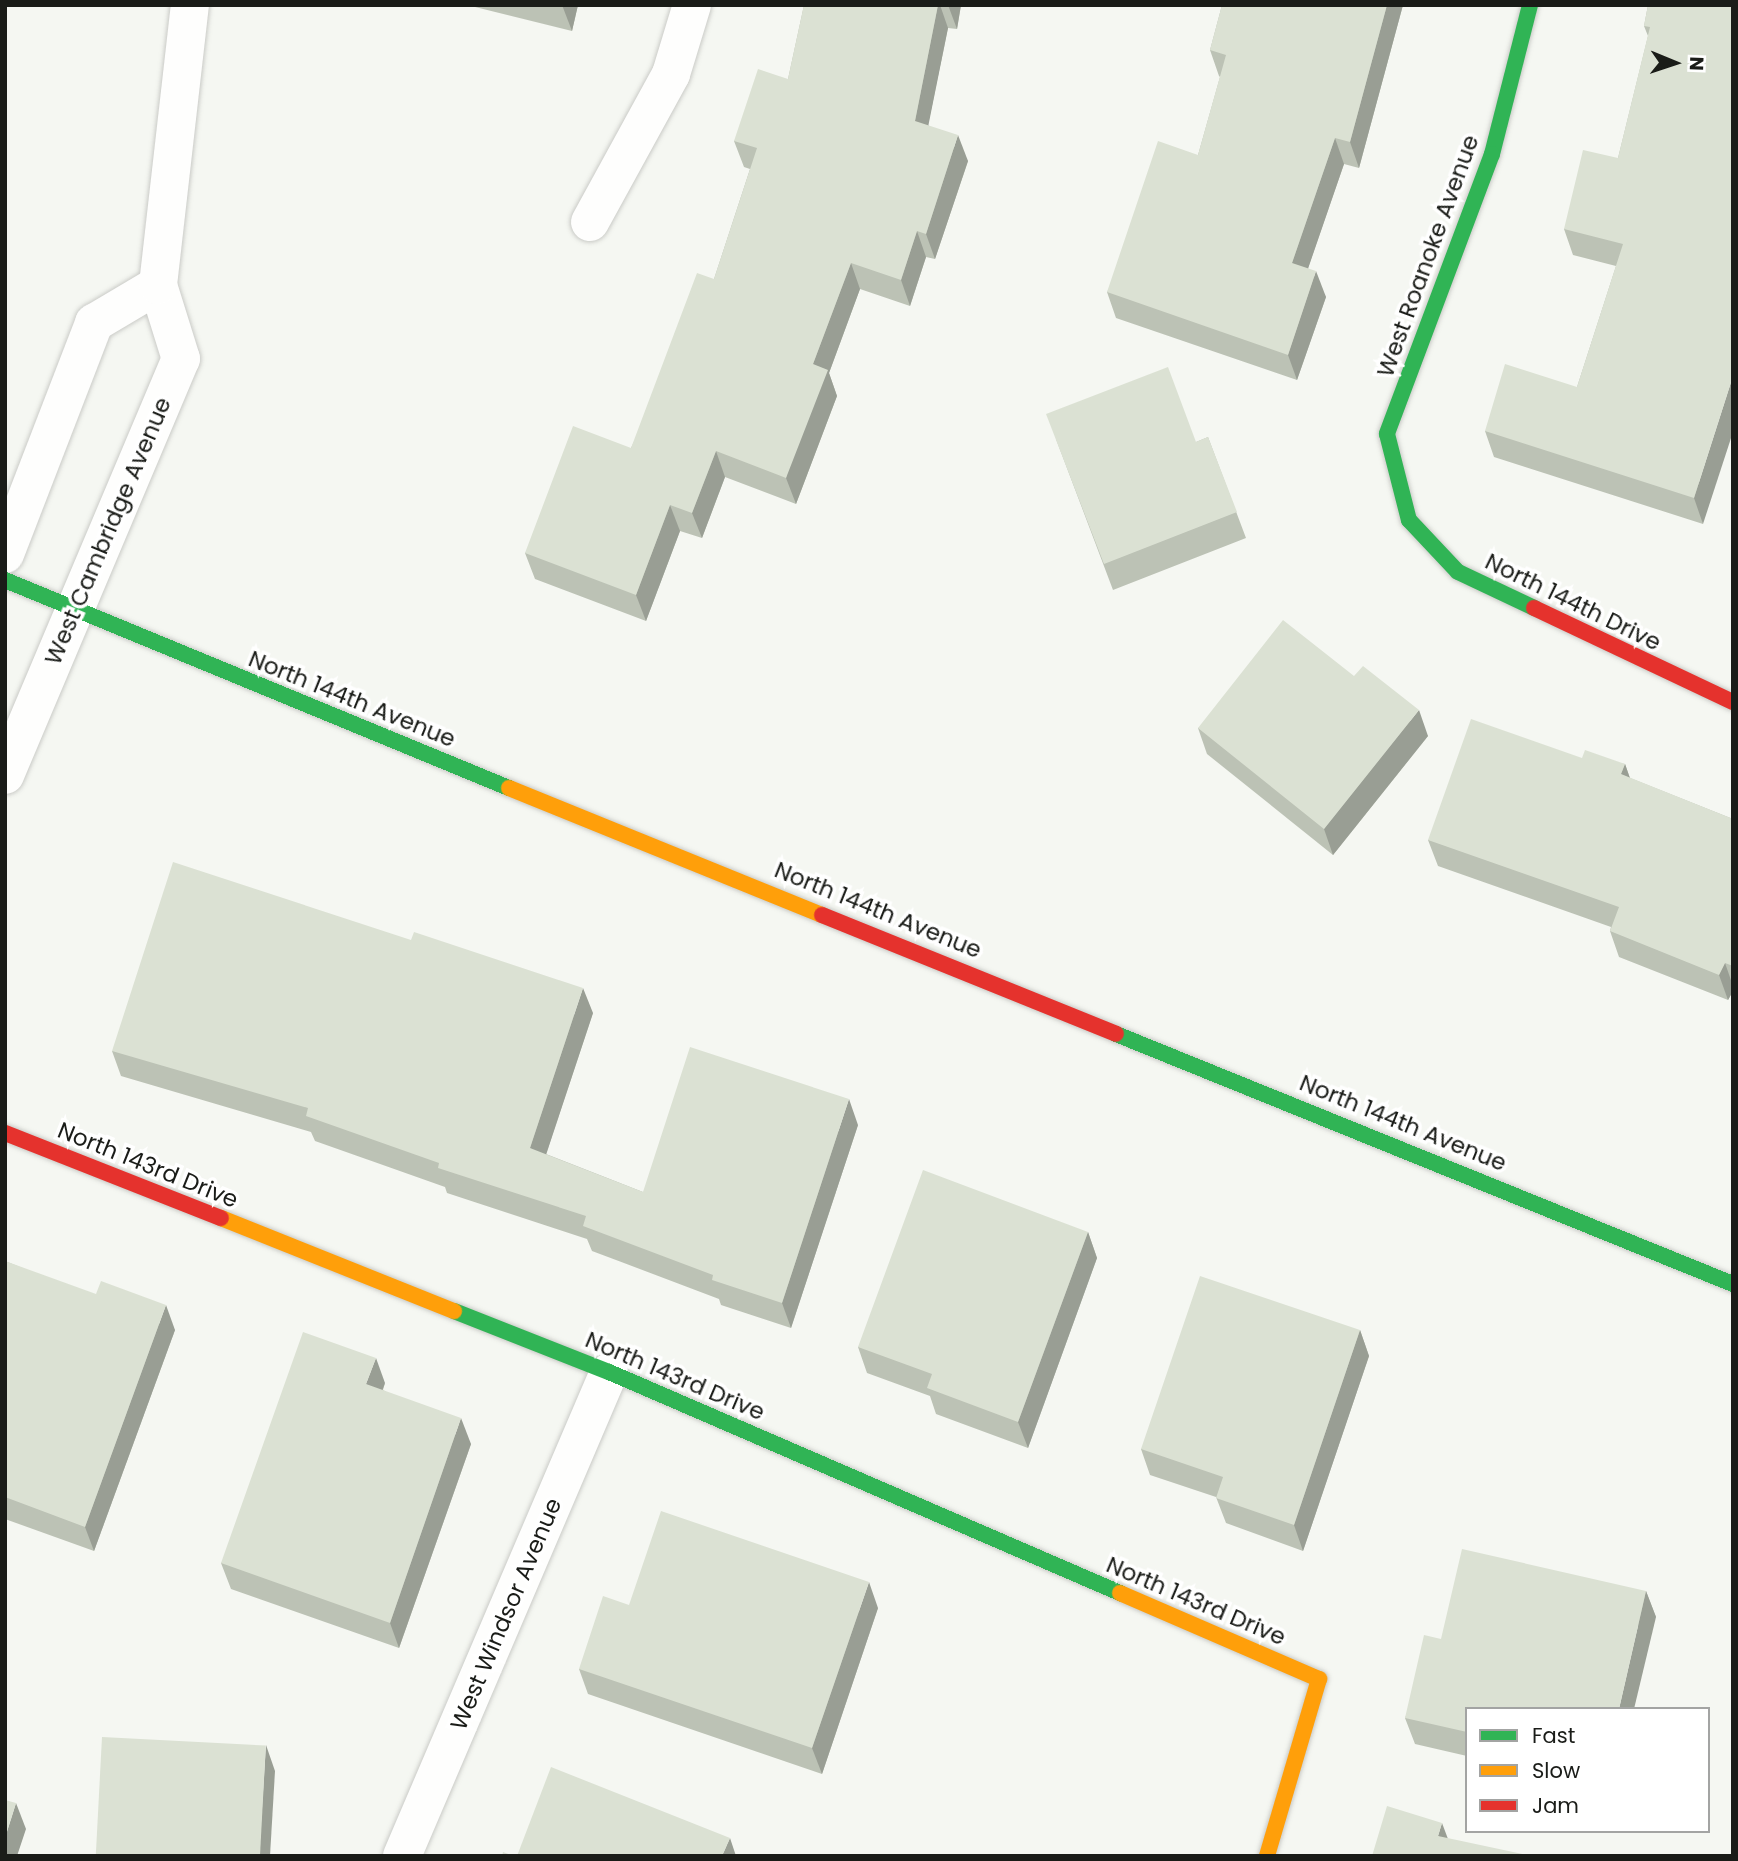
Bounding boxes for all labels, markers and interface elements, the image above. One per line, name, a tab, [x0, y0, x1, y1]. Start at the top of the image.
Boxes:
north arrow	[1640, 28, 1710, 98]
text: N	[1683, 56, 1710, 71]
street label: West Roanoke Avenue	[1371, 131, 1485, 381]
street label: West Cambridge Avenue	[39, 393, 177, 669]
street label: North 144th Drive	[1481, 548, 1665, 656]
street label: North 144th Avenue	[245, 645, 459, 753]
street label: North 144th Avenue	[771, 856, 985, 964]
street label: North 144th Avenue	[1296, 1069, 1510, 1177]
street label: North 143rd Drive	[54, 1116, 242, 1214]
street label: North 143rd Drive	[581, 1326, 769, 1426]
street label: West Windsor Avenue	[445, 1494, 567, 1734]
street label: North 143rd Drive	[1102, 1551, 1290, 1651]
legend	[1465, 1707, 1710, 1833]
text: Fast	[1532, 1721, 1575, 1750]
text: Slow	[1532, 1756, 1580, 1785]
text: Jam	[1532, 1791, 1579, 1820]

